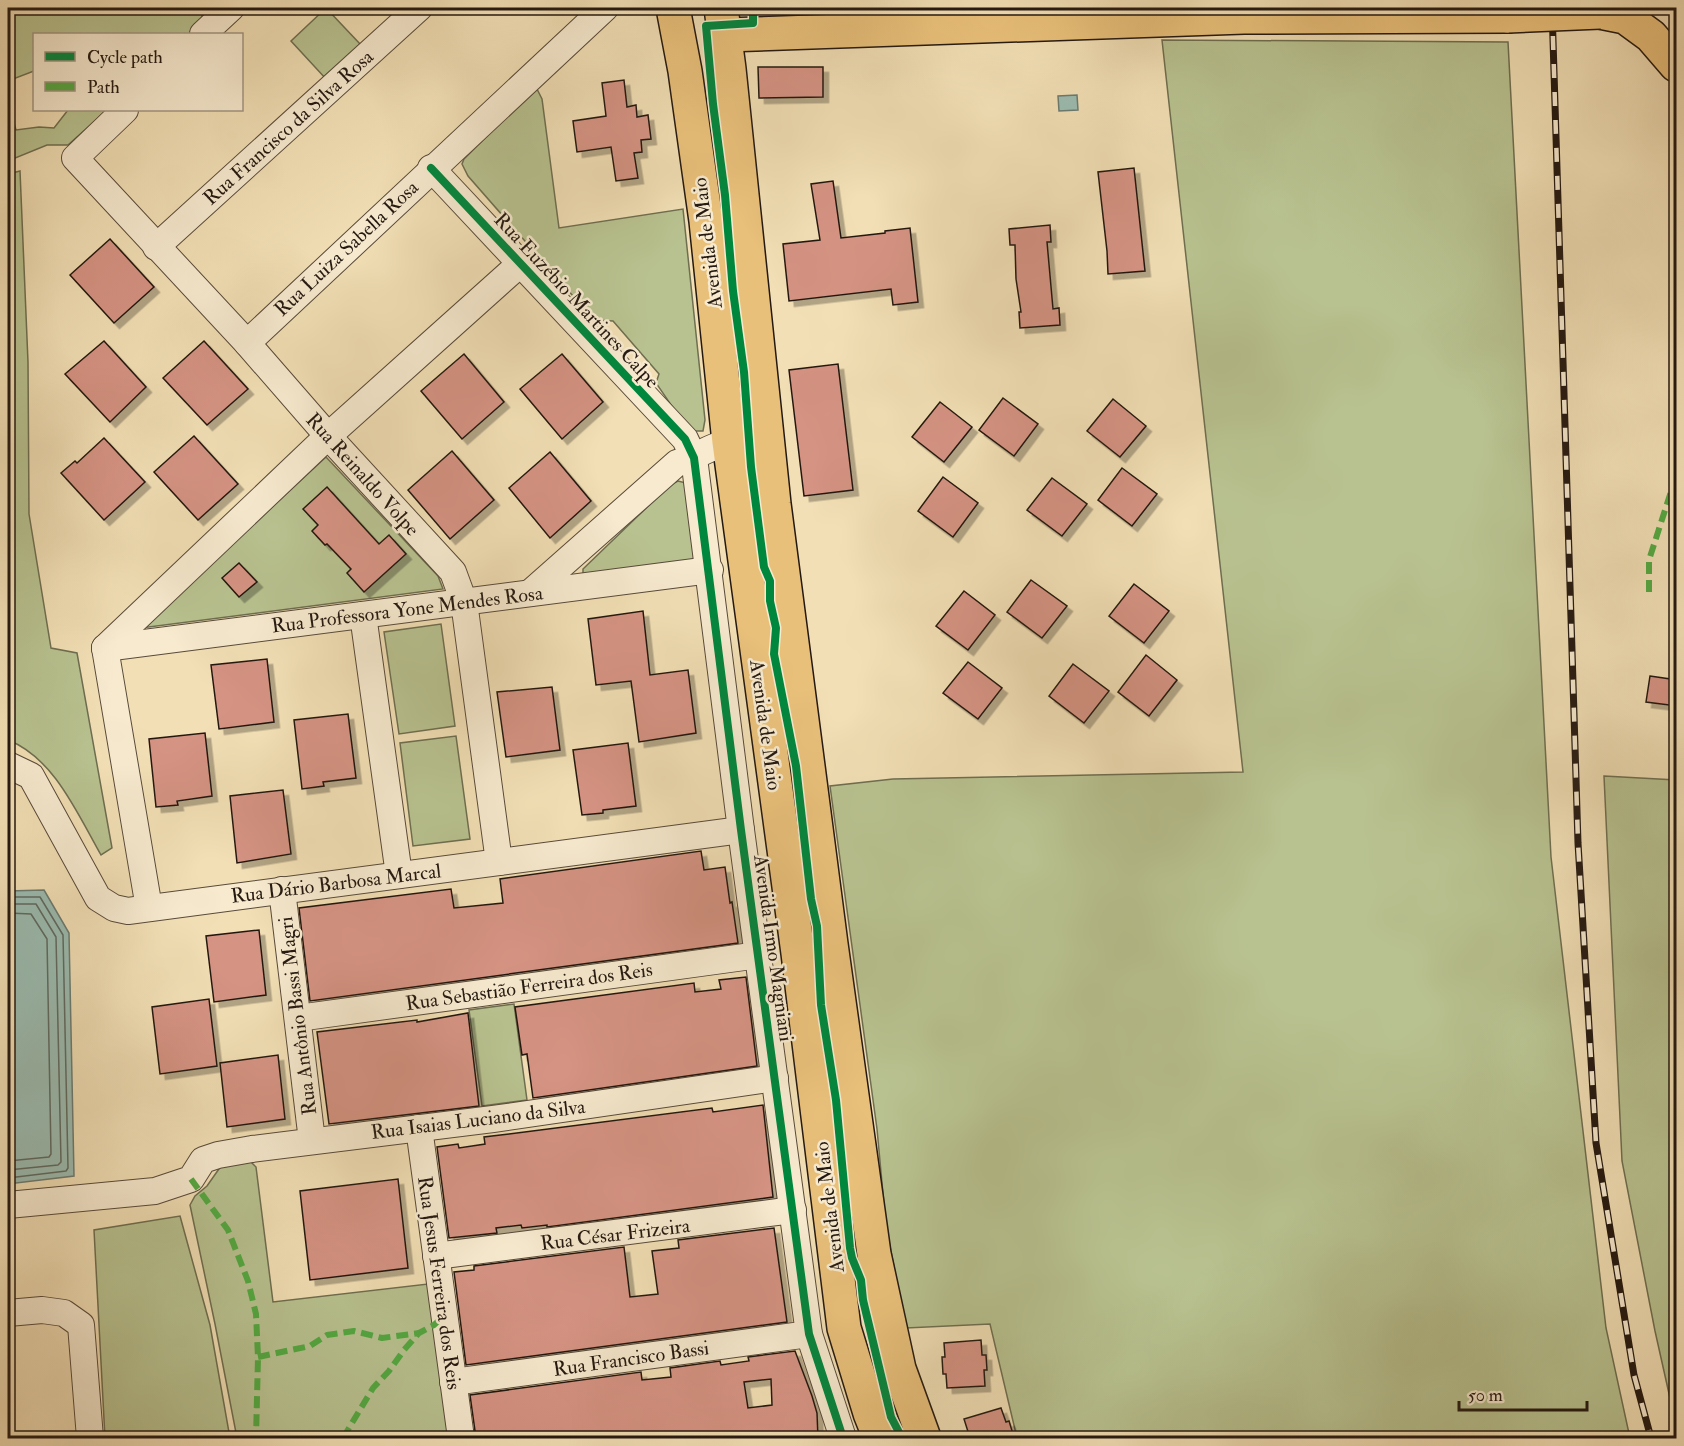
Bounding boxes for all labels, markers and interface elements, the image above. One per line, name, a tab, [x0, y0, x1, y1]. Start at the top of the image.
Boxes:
legend	[33, 33, 243, 111]
street label: Rua Francisco da Silva Rosa	[198, 44, 379, 210]
text: Cycle path	[87, 46, 163, 69]
text: Path	[87, 76, 120, 99]
street label: Rua Luiza Sabella Rosa	[269, 175, 424, 322]
street label: Avenida de Maio	[687, 176, 728, 311]
street label: Rua Euzébio Martines Calpe	[488, 207, 665, 394]
street label: Rua Reinaldo Volpe	[300, 407, 425, 542]
street label: Rua Professora Yone Mendes Rosa	[270, 580, 545, 639]
street label: Avenida de Maio	[744, 657, 787, 792]
street label: Avenida Irmo Magniani	[748, 852, 799, 1043]
street label: Rua Dário Barbosa Marcal	[229, 858, 443, 909]
street label: Rua Antônio Bassi Magri	[273, 915, 322, 1117]
street label: Rua Sebastião Ferreira dos Reis	[404, 957, 654, 1016]
street label: Rua Isaias Luciano da Silva	[370, 1094, 587, 1145]
street label: Avenida de Maio	[809, 1140, 850, 1275]
street label: Rua Jesus Ferreira dos Reis	[412, 1175, 467, 1392]
street label: Rua César Frizeira	[539, 1213, 692, 1256]
street label: Rua Francisco Bassi	[551, 1335, 711, 1382]
scale bar	[1459, 1374, 1586, 1412]
text: 50 m	[1468, 1384, 1503, 1407]

